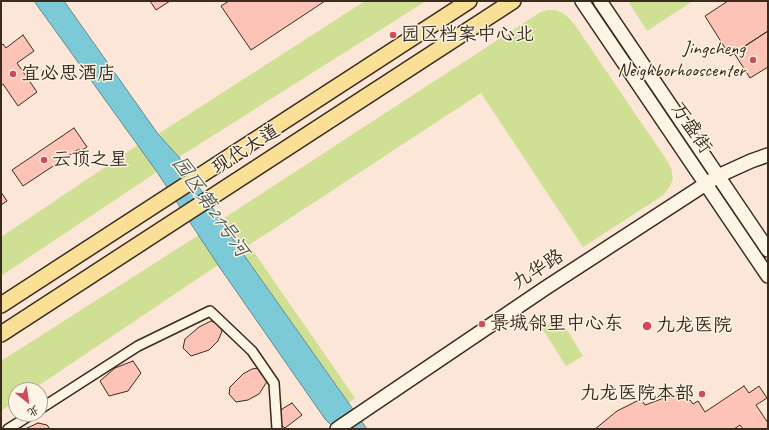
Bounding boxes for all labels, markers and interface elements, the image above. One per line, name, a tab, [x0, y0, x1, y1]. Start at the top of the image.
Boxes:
place label: 园区档案中心北	[401, 24, 534, 46]
marker: 园区档案中心北	[388, 30, 398, 40]
place label: Jingcheng Neighborhooscenter	[617, 38, 745, 82]
marker: Jingcheng Neighborhooscenter	[748, 55, 758, 65]
place label: 宜必思酒店	[21, 63, 116, 85]
marker: 宜必思酒店	[8, 69, 18, 79]
street label: 万盛街	[666, 98, 716, 158]
street label: 现代大道	[208, 120, 284, 180]
place label: 云顶之星	[52, 149, 128, 171]
water label: 园区第21号河	[166, 152, 254, 262]
marker: 云顶之星	[39, 155, 49, 165]
street label: 九华路	[508, 245, 568, 295]
place label: 景城邻里中心东	[490, 313, 623, 335]
place label: 九龙医院	[656, 315, 732, 337]
marker: 景城邻里中心东	[477, 319, 487, 329]
marker: 九龙医院	[641, 320, 653, 332]
north arrow	[8, 382, 48, 422]
place label: 九龙医院本部	[580, 383, 694, 405]
marker: 九龙医院本部	[697, 389, 707, 399]
text: 北	[25, 403, 42, 420]

